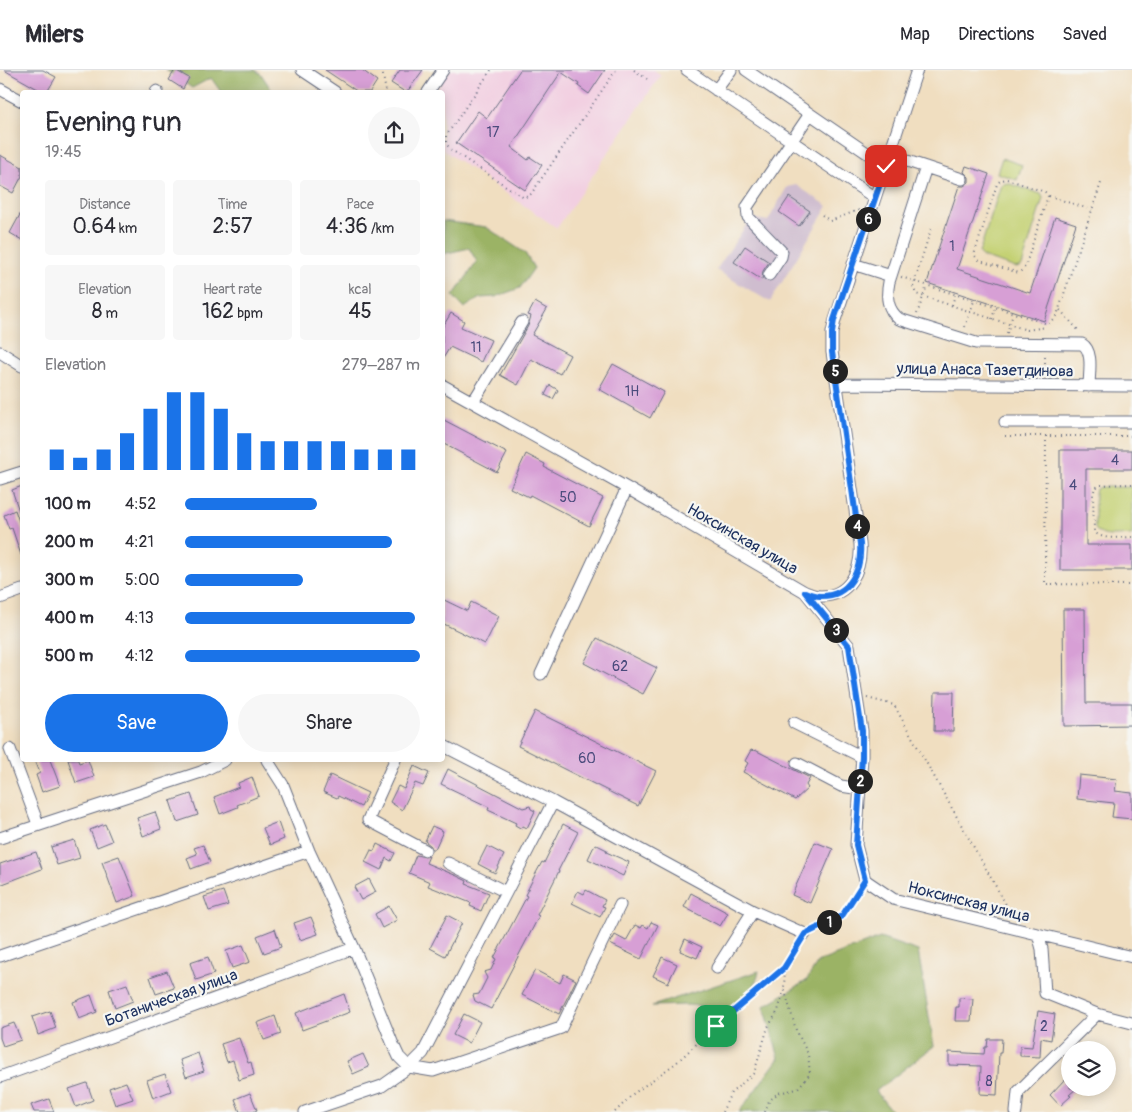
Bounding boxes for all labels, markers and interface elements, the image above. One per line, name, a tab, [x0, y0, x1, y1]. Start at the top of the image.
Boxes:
text: Milers	[25, 20, 83, 49]
text: Map	[900, 23, 930, 46]
text: Directions	[958, 23, 1034, 46]
text: Saved	[1062, 23, 1107, 46]
text: Evening run	[45, 105, 182, 140]
button: share	[368, 107, 420, 159]
house number: 17	[487, 124, 500, 141]
text: 19:45	[45, 142, 82, 162]
pin	[865, 145, 907, 187]
icon: check	[872, 152, 900, 180]
text: Distance	[79, 196, 130, 213]
text: Time	[218, 196, 247, 213]
text: Pace	[346, 196, 374, 213]
pin: 6	[856, 206, 880, 232]
text: 6	[864, 211, 873, 228]
text: 0.64	[72, 213, 116, 240]
text: 2:57	[213, 213, 252, 240]
text: 4:36	[326, 213, 368, 240]
text: km	[116, 220, 137, 237]
text: /km	[368, 220, 394, 237]
house number: 1	[949, 238, 955, 255]
text: Elevation	[78, 281, 132, 298]
text: Heart rate	[203, 281, 262, 298]
text: kcal	[349, 281, 372, 298]
text: 8	[92, 298, 102, 325]
text: 162	[202, 298, 234, 325]
text: 45	[348, 298, 372, 325]
text: m	[102, 305, 118, 322]
text: bpm	[234, 305, 263, 322]
house number: 11	[471, 339, 481, 356]
text: Elevation	[45, 355, 106, 375]
text: 279–287 m	[342, 355, 420, 375]
pin: 5	[822, 358, 848, 384]
street label: улица Анаса Тазетдинова	[895, 358, 1074, 382]
text: 5	[832, 363, 839, 380]
house number: 1Н	[625, 383, 639, 400]
house number: 4	[1111, 452, 1119, 469]
house number: 4	[1069, 477, 1077, 494]
house number: 50	[559, 489, 577, 506]
text: 100 m	[45, 494, 91, 514]
text: 4:52	[125, 494, 156, 514]
street label: Ноксинская улица	[683, 499, 802, 579]
pin: 4	[844, 514, 870, 538]
text: 4	[853, 518, 862, 535]
text: 200 m	[45, 532, 93, 552]
text: 4:21	[125, 532, 154, 552]
text: 300 m	[45, 570, 93, 590]
text: 5:00	[125, 570, 160, 590]
text: 400 m	[45, 608, 94, 628]
text: 4:13	[125, 608, 154, 628]
pin: 3	[824, 618, 848, 642]
text: 3	[833, 622, 840, 639]
text: 500 m	[45, 646, 93, 666]
text: 4:12	[125, 646, 154, 666]
house number: 62	[612, 658, 628, 675]
button: Save	[45, 694, 228, 752]
button: Share	[238, 694, 420, 752]
house number: 60	[578, 750, 596, 767]
pin: 2	[848, 768, 872, 794]
text: 2	[857, 773, 864, 790]
street label: Ноксинская улица	[906, 877, 1032, 927]
pin: 1	[816, 910, 842, 934]
text: 1	[827, 914, 832, 931]
street label: Ботаническая улица	[102, 965, 240, 1031]
pin	[695, 1005, 737, 1047]
icon: arrive	[702, 1012, 730, 1040]
house number: 2	[1040, 1018, 1048, 1035]
map controls	[1061, 1041, 1116, 1096]
button: layers	[1061, 1041, 1116, 1096]
house number: 8	[985, 1073, 993, 1090]

